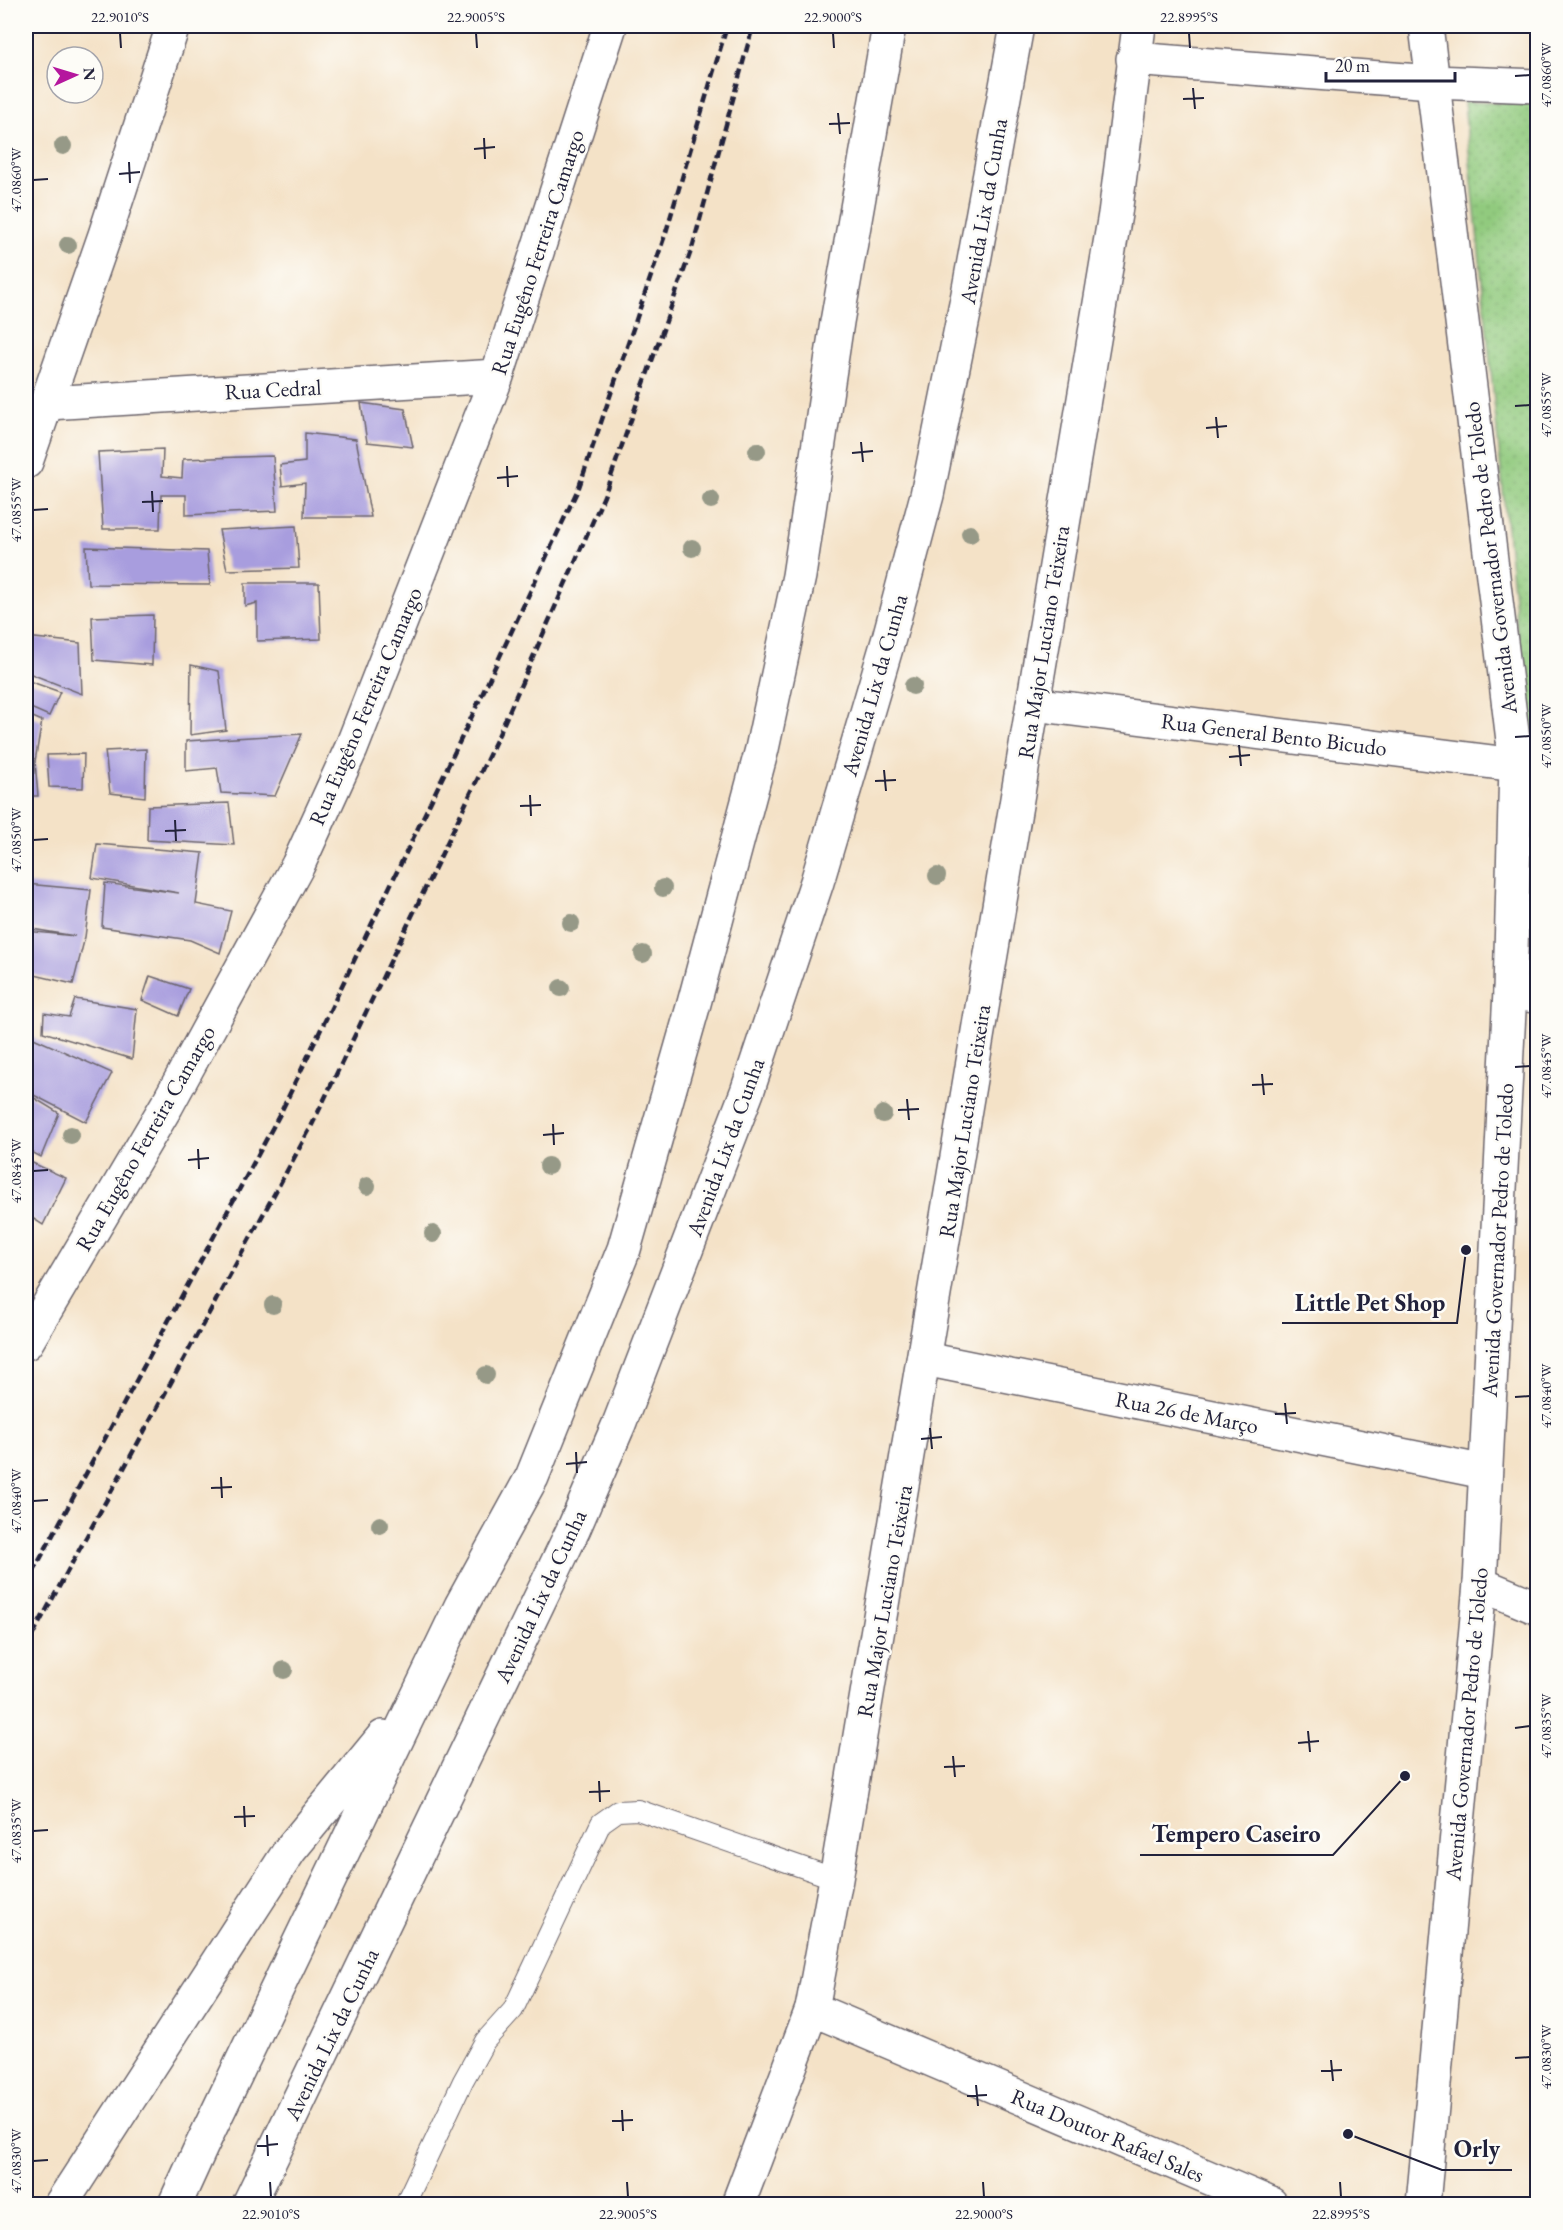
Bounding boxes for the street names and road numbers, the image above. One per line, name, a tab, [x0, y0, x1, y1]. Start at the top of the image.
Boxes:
street label: Avenida Lix da Cunha	[953, 116, 1014, 307]
street label: Rua Eugêno Ferreira Camargo	[484, 126, 591, 378]
street label: Rua Cedral	[224, 372, 322, 407]
street label: Avenida Governador Pedro de Toledo	[1457, 400, 1524, 717]
street label: Rua Major Luciano Teixeira	[1011, 523, 1076, 761]
street label: Rua Eugêno Ferreira Camargo	[302, 583, 429, 830]
street label: Avenida Lix da Cunha	[834, 591, 914, 780]
street label: Rua General Bento Bicudo	[1159, 706, 1389, 763]
street label: Rua Major Luciano Teixeira	[932, 1002, 997, 1240]
street label: Rua Eugêno Ferreira Camargo	[69, 1020, 222, 1256]
street label: Avenida Lix da Cunha	[679, 1054, 771, 1241]
street label: Avenida Governador Pedro de Toledo	[1475, 1082, 1520, 1399]
street label: Rua 26 de Março	[1113, 1384, 1261, 1441]
street label: Rua Major Luciano Teixeira	[850, 1482, 919, 1720]
street label: Avenida Lix da Cunha	[487, 1505, 593, 1688]
street label: Avenida Governador Pedro de Toledo	[1438, 1566, 1495, 1883]
street label: Avenida Lix da Cunha	[277, 1943, 386, 2126]
street label: Rua Doutor Rafael Sales	[1007, 2082, 1209, 2189]

